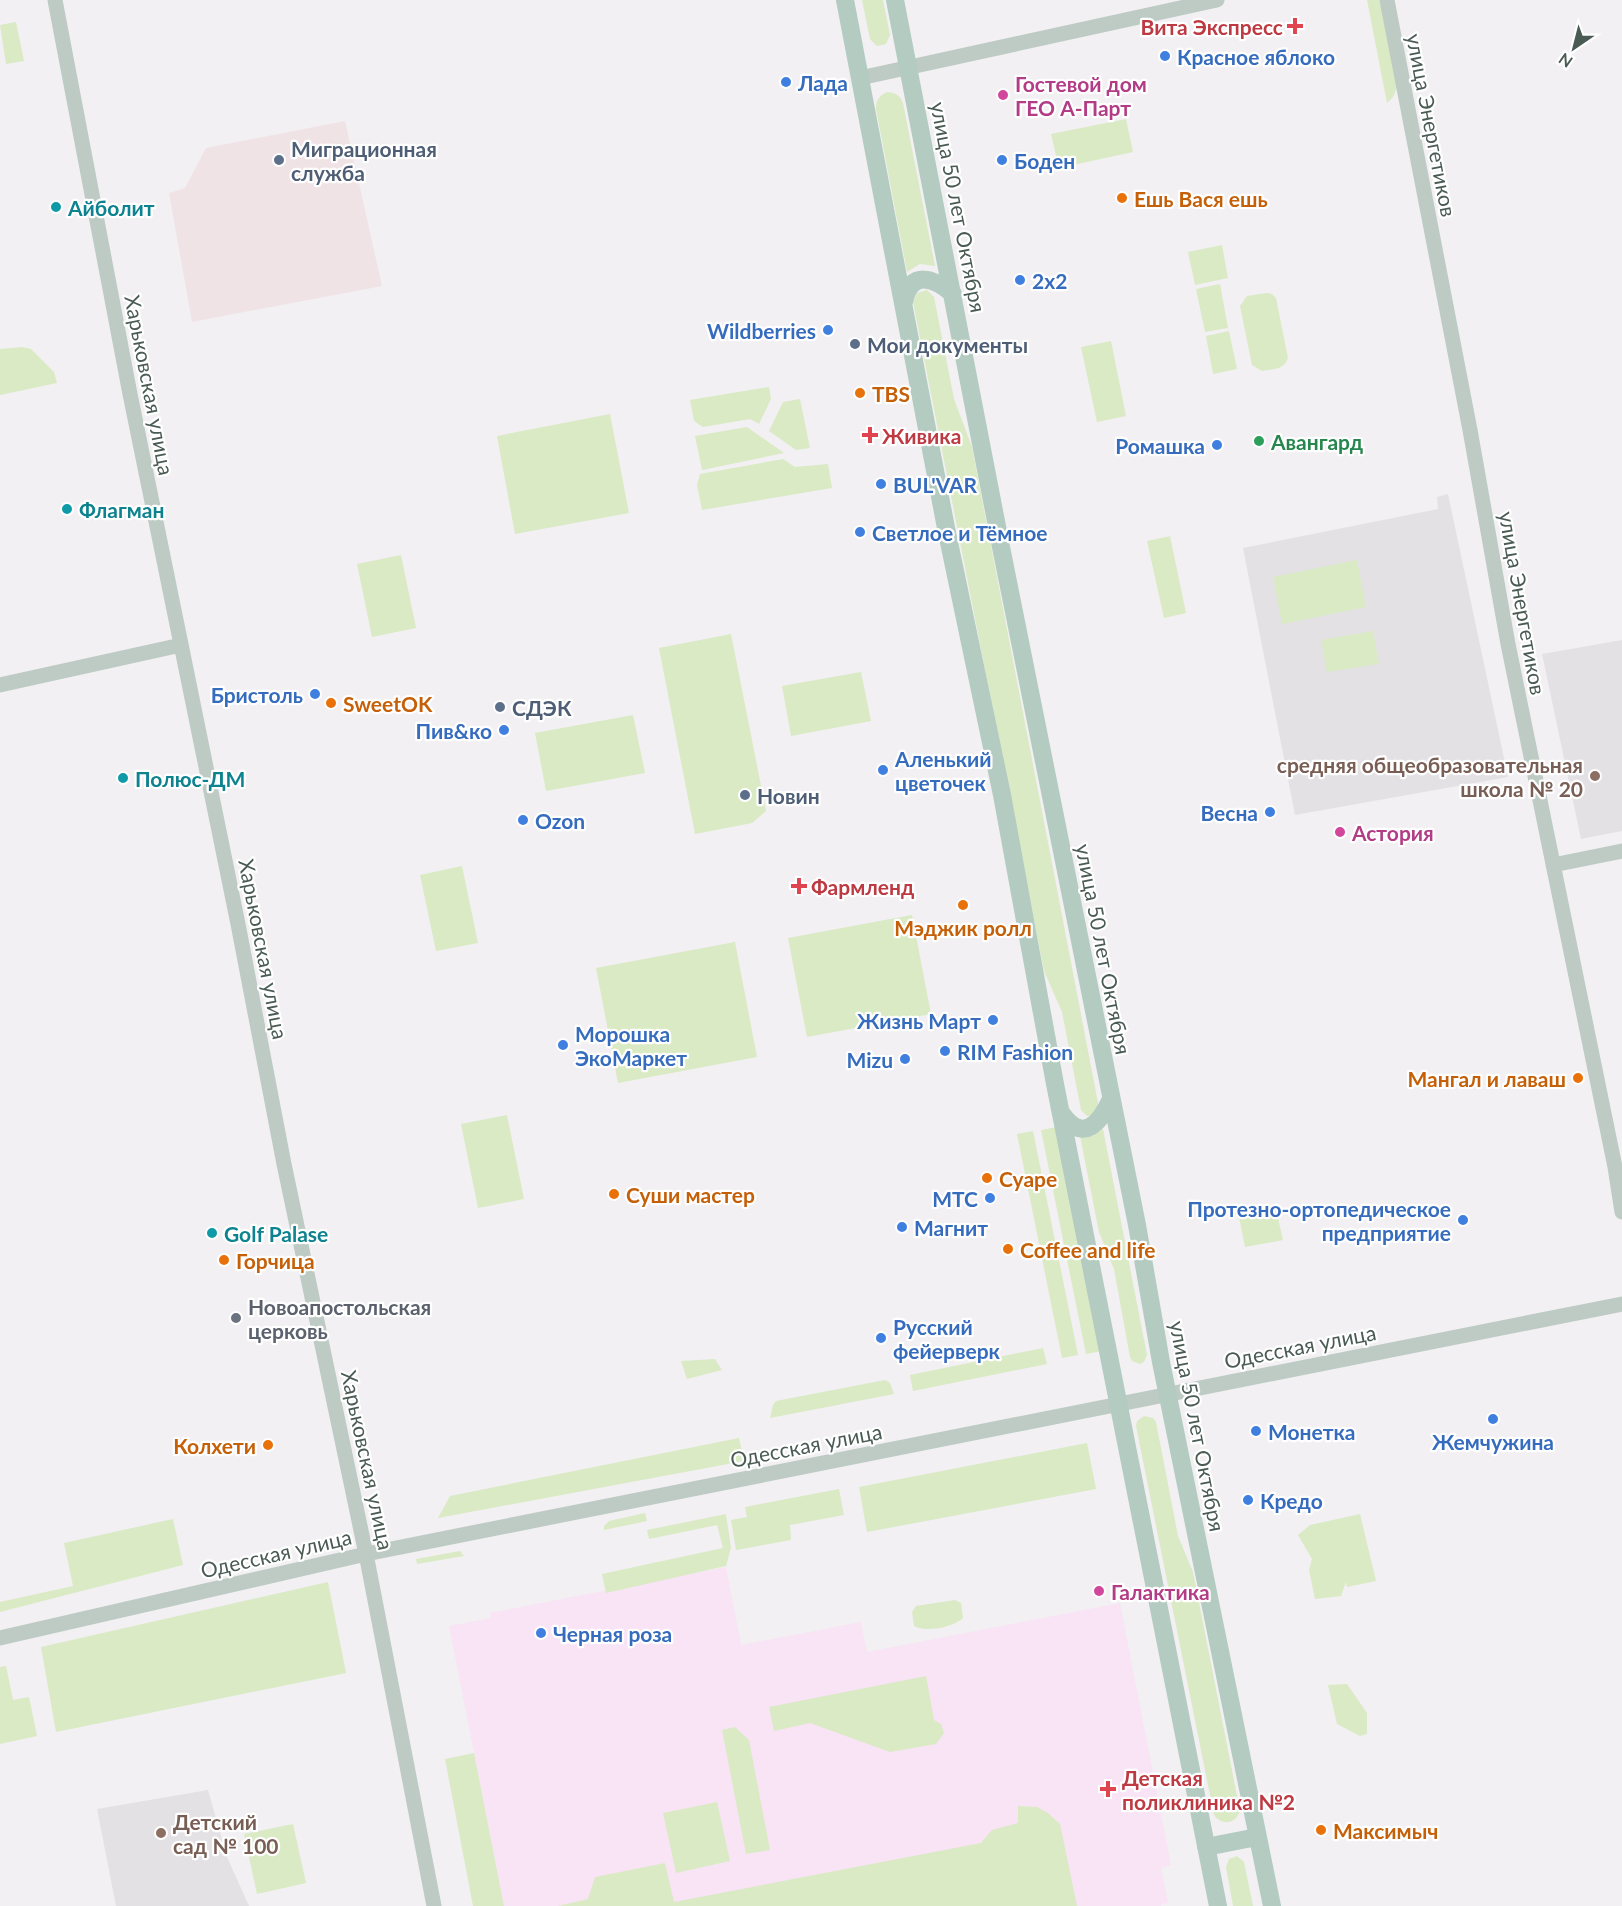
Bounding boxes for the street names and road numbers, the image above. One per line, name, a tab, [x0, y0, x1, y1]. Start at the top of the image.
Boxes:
street label: улица Энергетиков	[1402, 31, 1462, 219]
street label: улица 50 лет Октября	[926, 100, 992, 314]
street label: Харьковская улица	[120, 293, 180, 477]
street label: улица Энергетиков	[1495, 509, 1551, 697]
street label: улица 50 лет Октября	[1071, 842, 1137, 1056]
street label: Харьковская улица	[234, 857, 294, 1041]
street label: улица 50 лет Октября	[1165, 1319, 1231, 1533]
street label: Одесская улица	[1222, 1319, 1378, 1373]
street label: Харьковская улица	[337, 1368, 399, 1552]
street label: Одесская улица	[728, 1418, 884, 1472]
street label: Одесская улица	[198, 1523, 354, 1583]

